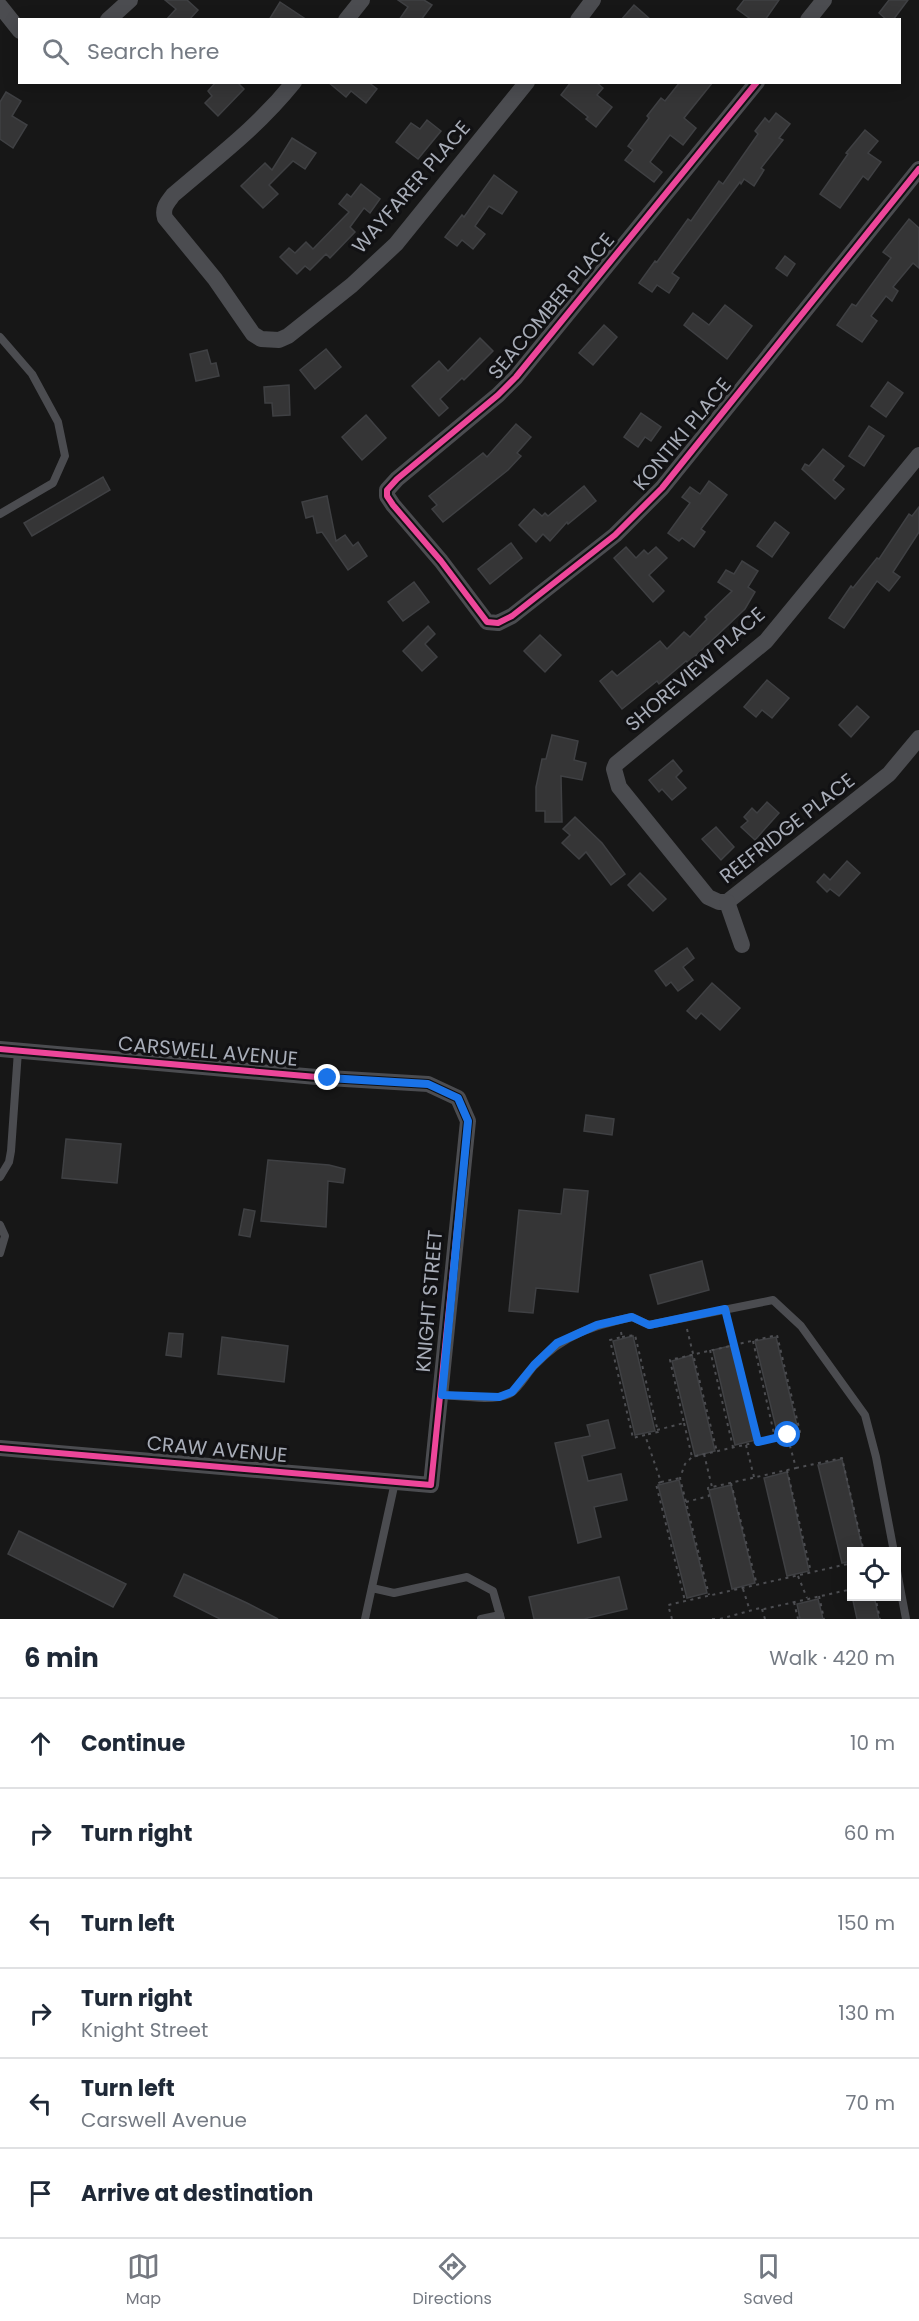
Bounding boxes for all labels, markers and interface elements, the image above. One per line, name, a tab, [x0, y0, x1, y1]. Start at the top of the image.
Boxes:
search box	[18, 18, 901, 84]
icon: search	[39, 35, 72, 68]
text: Search here	[87, 36, 220, 67]
street label: WAYFARER PLACE	[345, 115, 477, 259]
street label: SEACOMBER PLACE	[481, 227, 621, 385]
street label: KONTIKI PLACE	[627, 372, 737, 496]
street label: SHOREVIEW PLACE	[619, 600, 771, 738]
street label: REEFRIDGE PLACE	[714, 766, 860, 890]
street label: CARSWELL AVENUE	[117, 1029, 299, 1073]
route end	[314, 1064, 340, 1090]
street label: KNIGHT STREET	[409, 1229, 449, 1373]
route start	[774, 1421, 800, 1447]
street label: CRAW AVENUE	[146, 1429, 288, 1469]
map controls	[847, 1547, 901, 1601]
button: locate	[847, 1547, 901, 1601]
text: 6 min	[24, 1640, 99, 1676]
text: Walk · 420 m	[769, 1644, 895, 1672]
icon: ahead	[24, 1727, 57, 1760]
text: Continue	[81, 1728, 185, 1759]
text: 10 m	[850, 1729, 895, 1757]
icon: right	[24, 1817, 57, 1850]
text: Turn right	[81, 1818, 192, 1849]
text: 60 m	[844, 1819, 895, 1847]
icon: left	[24, 1907, 57, 1940]
text: Turn left	[81, 1908, 175, 1939]
text: 150 m	[838, 1909, 895, 1937]
text: Turn right	[81, 1983, 192, 2014]
icon: right	[24, 1997, 57, 2030]
text: 130 m	[838, 1999, 895, 2027]
text: Knight Street	[81, 2016, 208, 2044]
text: Turn left	[81, 2073, 175, 2104]
icon: left	[24, 2087, 57, 2120]
text: 70 m	[846, 2089, 895, 2117]
text: Carswell Avenue	[81, 2106, 247, 2134]
icon: arrive	[24, 2177, 57, 2210]
text: Arrive at destination	[81, 2178, 313, 2209]
tab: Map	[126, 2250, 161, 2311]
tab: Directions	[413, 2250, 492, 2311]
tab: Saved	[743, 2250, 793, 2311]

